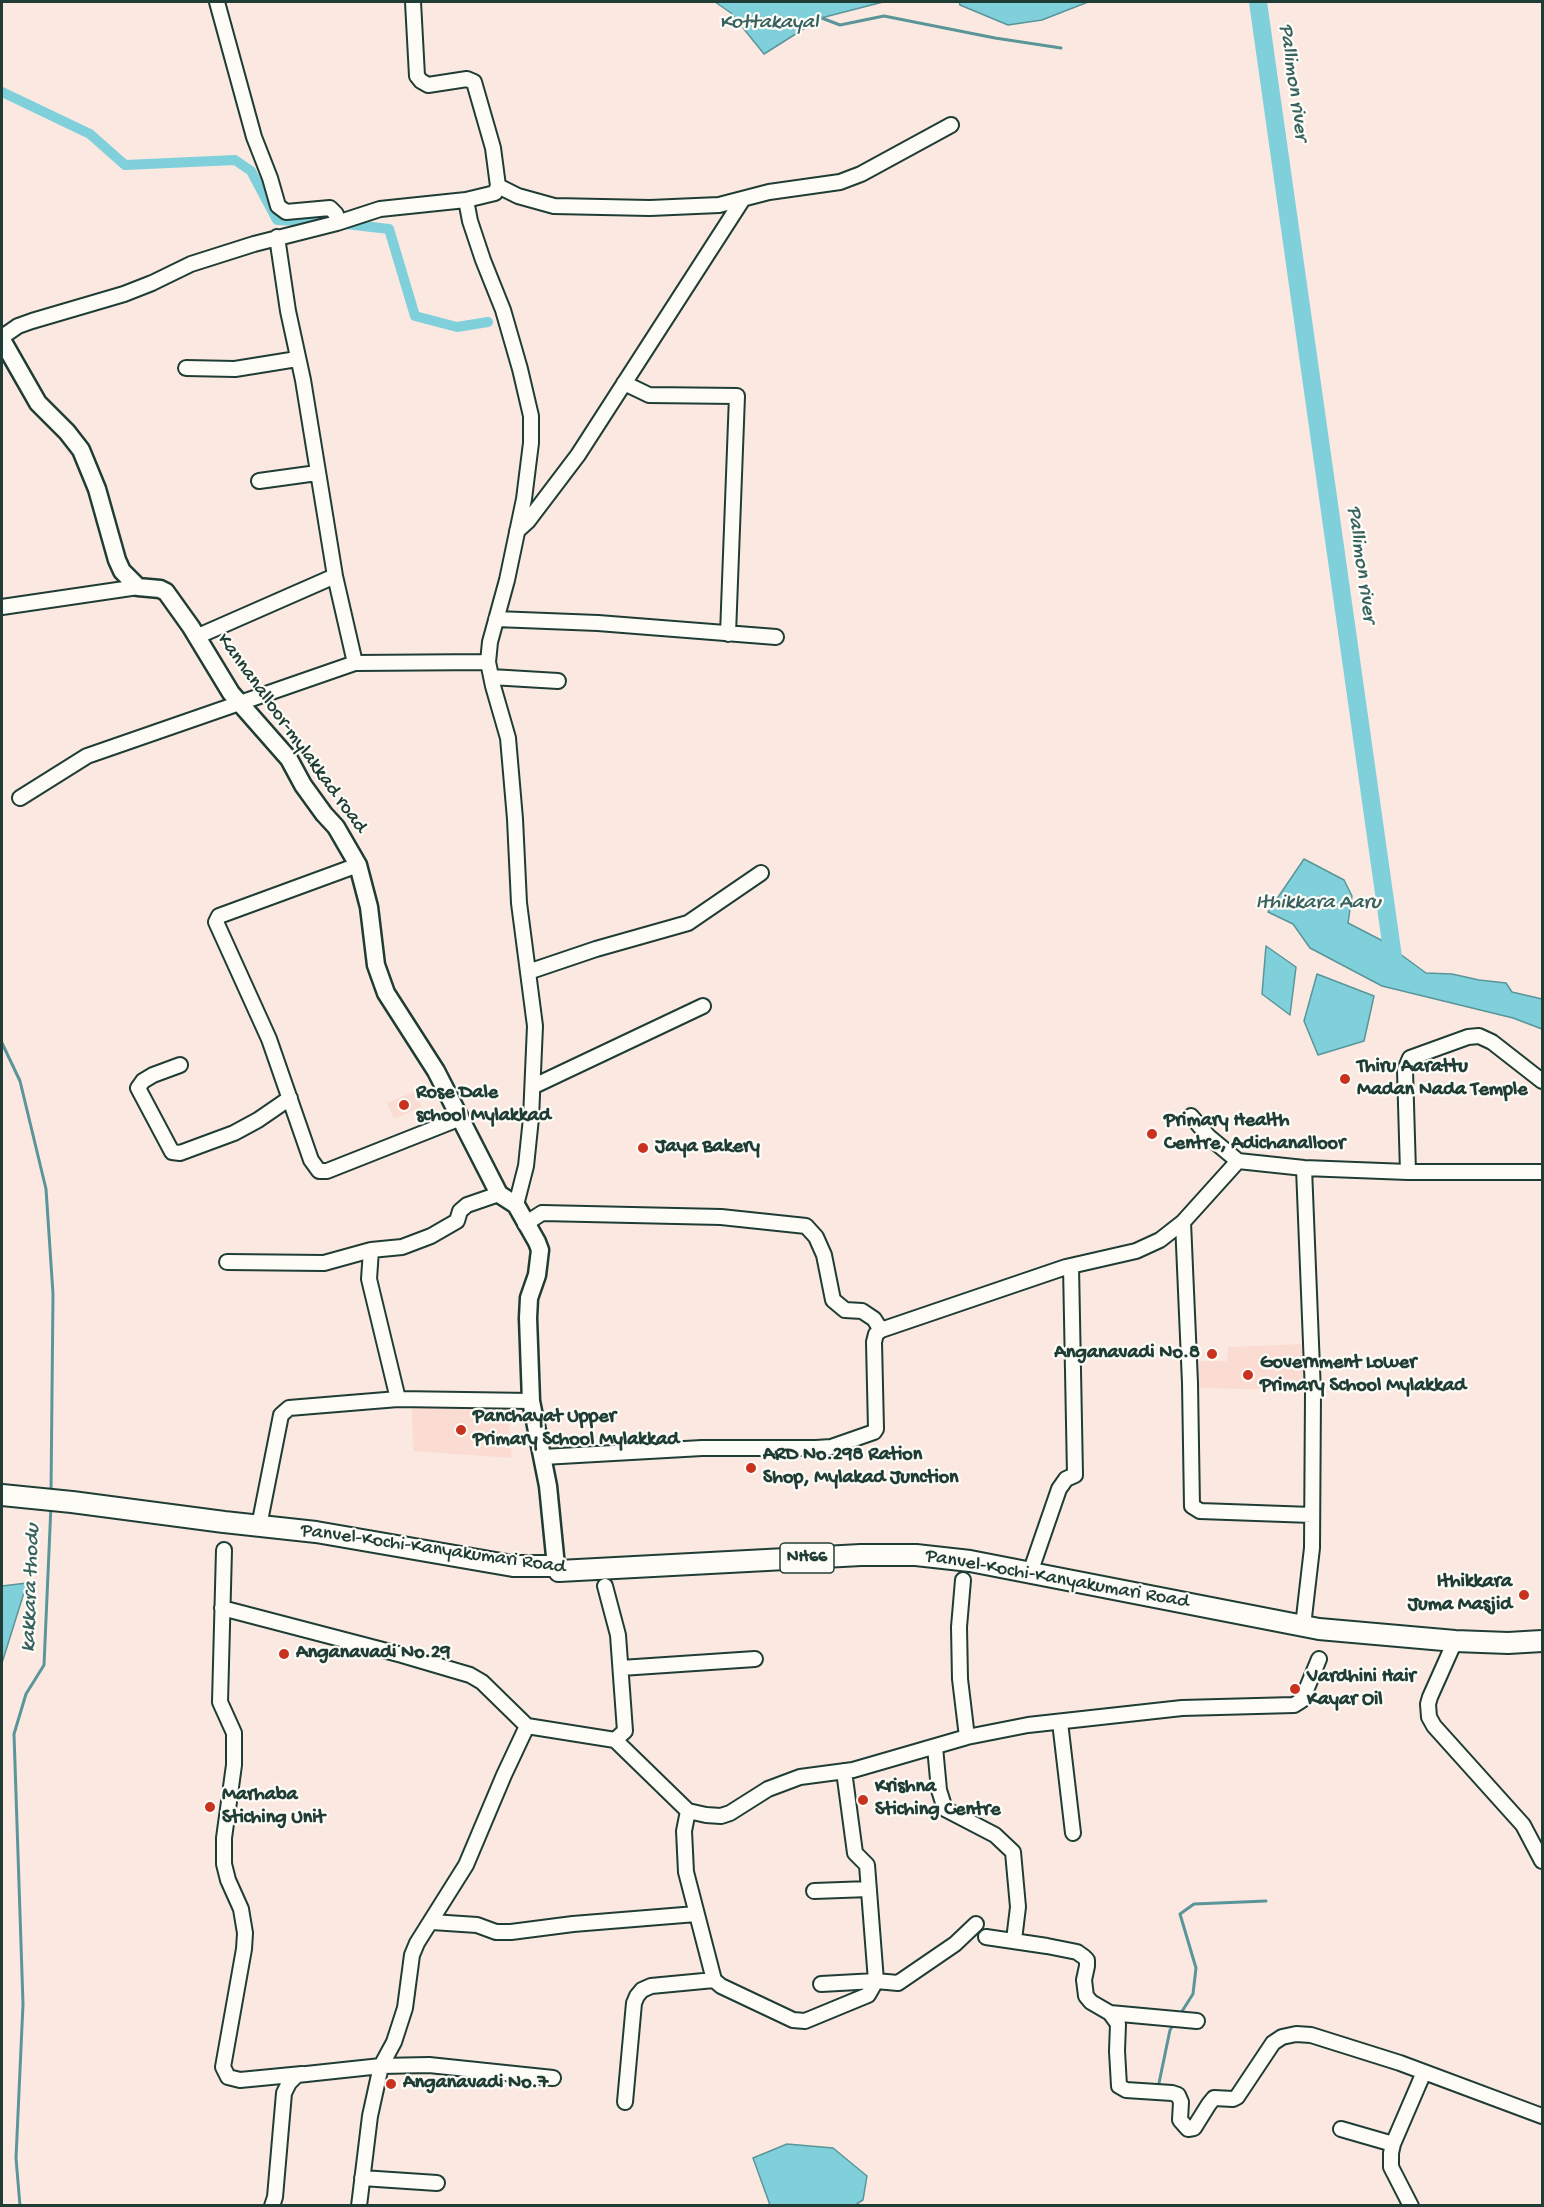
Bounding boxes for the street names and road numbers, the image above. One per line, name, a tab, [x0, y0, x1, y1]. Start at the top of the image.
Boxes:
street label: Kannanalloor-mylakkad road	[210, 629, 372, 839]
street label: Panvel-Kochi-Kanyakumari Road	[299, 1520, 567, 1580]
road number: NH66	[780, 1543, 834, 1573]
street label: Panvel-Kochi-Kanyakumari Road	[923, 1545, 1191, 1615]

